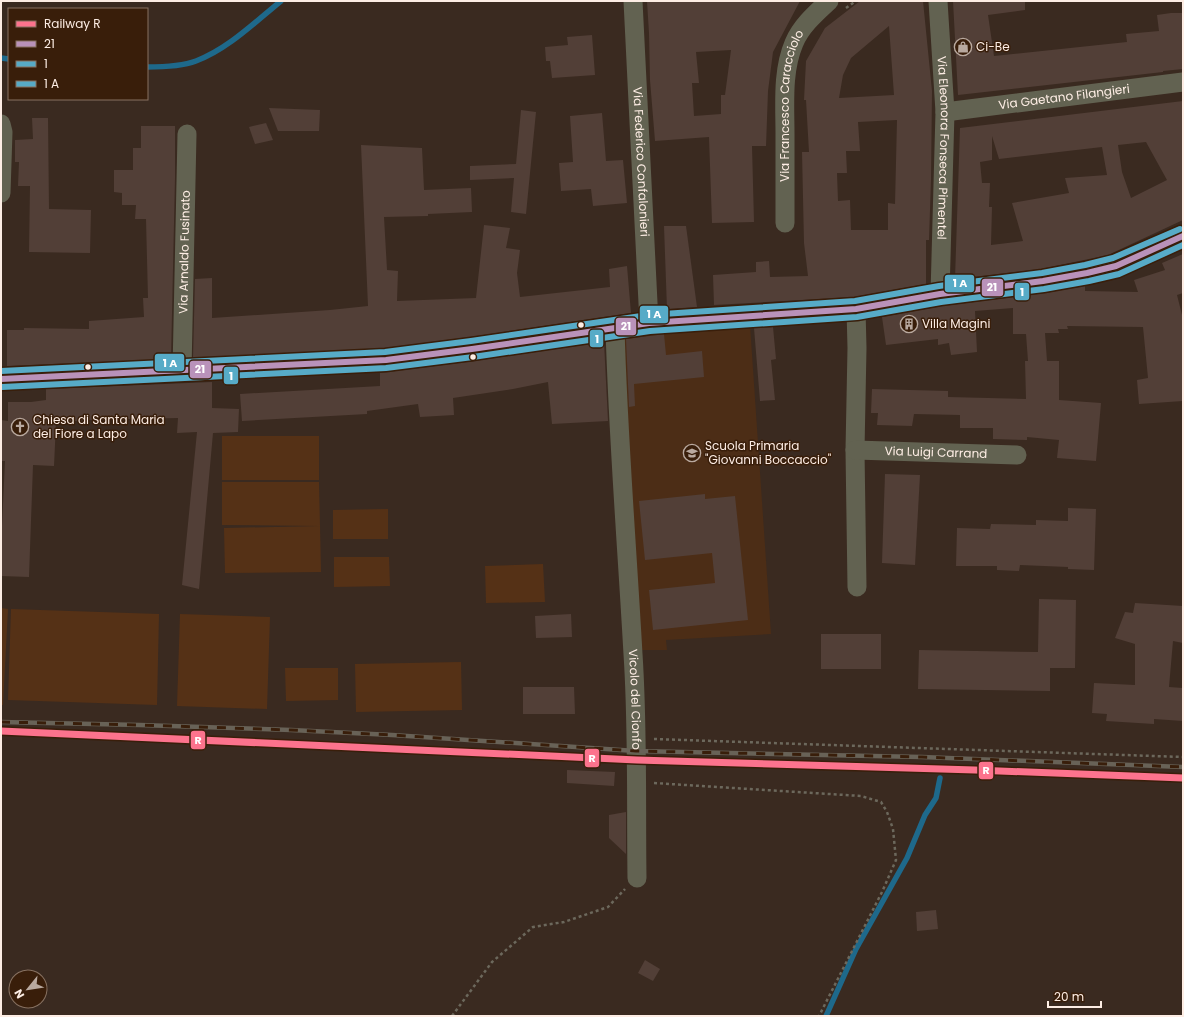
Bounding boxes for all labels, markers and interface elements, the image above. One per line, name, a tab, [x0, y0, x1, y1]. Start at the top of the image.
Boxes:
legend	[8, 8, 148, 100]
text: Railway R	[44, 15, 101, 32]
street label: Via Francesco Caracciolo	[776, 26, 808, 182]
text: 21	[44, 35, 55, 52]
shop icon: Ci-Be	[953, 37, 973, 57]
place label: Ci-Be	[976, 38, 1010, 55]
text: 1	[44, 55, 48, 72]
street label: Via Eleonora Fonseca Pimentel	[933, 55, 954, 240]
text: 1 A	[44, 75, 59, 92]
street label: Via Gaetano Filangieri	[997, 80, 1131, 113]
street label: Via Federico Confalonieri	[629, 86, 654, 237]
street label: Via Arnaldo Fusinato	[174, 190, 194, 314]
line badge: 1 A	[944, 274, 975, 293]
text: 1 A	[953, 275, 967, 291]
line badge: 21	[981, 278, 1004, 297]
text: 21	[987, 279, 997, 295]
line badge: 1	[1014, 282, 1030, 301]
text: 1	[1020, 284, 1024, 300]
line badge: 1 A	[639, 305, 669, 324]
text: 1 A	[647, 306, 661, 322]
building icon: Villa Magini	[899, 314, 919, 334]
place label: Villa Magini	[922, 315, 990, 332]
line badge: 21	[615, 317, 637, 336]
text: 21	[621, 318, 631, 334]
unlabelled marker	[576, 320, 586, 330]
line badge: 1	[589, 329, 604, 348]
text: 1	[595, 331, 599, 347]
unlabelled marker	[468, 352, 478, 362]
line badge: 1 A	[154, 353, 185, 372]
text: 1 A	[163, 355, 177, 371]
line badge: 21	[189, 360, 212, 379]
text: 21	[195, 361, 205, 377]
unlabelled marker	[83, 362, 93, 372]
line badge: 1	[223, 366, 239, 385]
text: 1	[229, 368, 233, 384]
place label: Chiesa di Santa Maria del Fiore a Lapo	[33, 411, 165, 442]
church icon: Chiesa di Santa Maria del Fiore a Lapo	[10, 417, 30, 437]
place label: Scuola Primaria "Giovanni Boccaccio"	[705, 437, 832, 468]
street label: Via Luigi Carrand	[884, 442, 988, 462]
school or university icon: Scuola Primaria "Giovanni Boccaccio"	[682, 443, 702, 463]
street label: Vicolo del Cionfo	[625, 649, 645, 750]
line badge: R	[190, 730, 206, 750]
text: R	[194, 732, 202, 748]
line badge: R	[584, 748, 600, 768]
text: R	[588, 750, 596, 766]
line badge: R	[978, 761, 994, 780]
text: R	[982, 762, 990, 778]
north arrow	[8, 969, 48, 1009]
scale bar	[1048, 983, 1101, 1009]
text: N	[10, 986, 28, 1002]
text: 20 m	[1054, 988, 1084, 1005]

